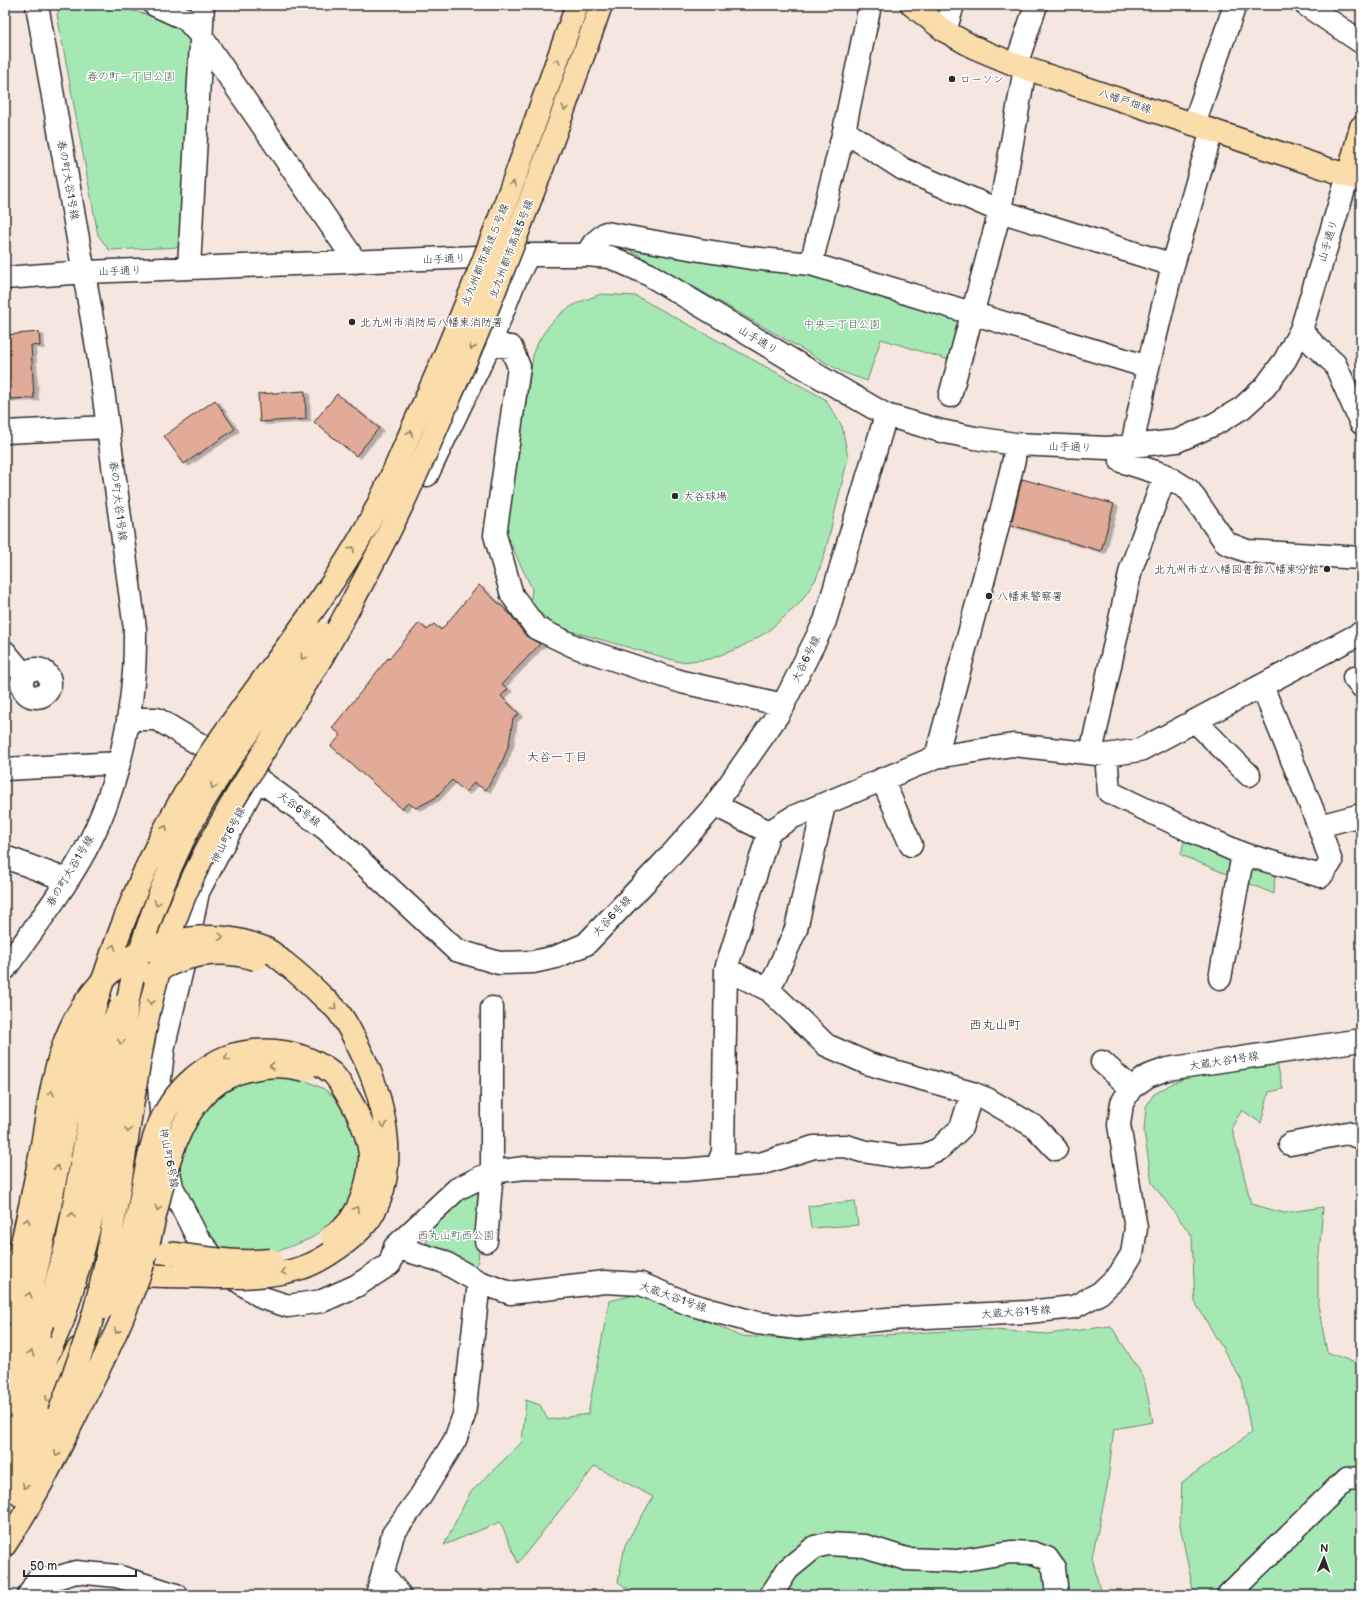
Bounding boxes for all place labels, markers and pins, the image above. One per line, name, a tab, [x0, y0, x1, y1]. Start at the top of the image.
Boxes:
place label: ローソン	[960, 73, 1004, 86]
marker: ローソン	[947, 74, 957, 84]
place label: 北九州市消防局八幡東消防署	[360, 316, 503, 329]
marker: 北九州市消防局八幡東消防署	[347, 317, 357, 327]
place label: 大谷球場	[683, 490, 727, 503]
marker: 大谷球場	[670, 491, 680, 501]
place label: 北九州市立八幡図書館八幡東分館	[1154, 563, 1319, 576]
marker: 北九州市立八幡図書館八幡東分館	[1322, 564, 1332, 574]
place label: 八幡東警察署	[997, 590, 1063, 603]
marker: 八幡東警察署	[984, 591, 994, 601]

